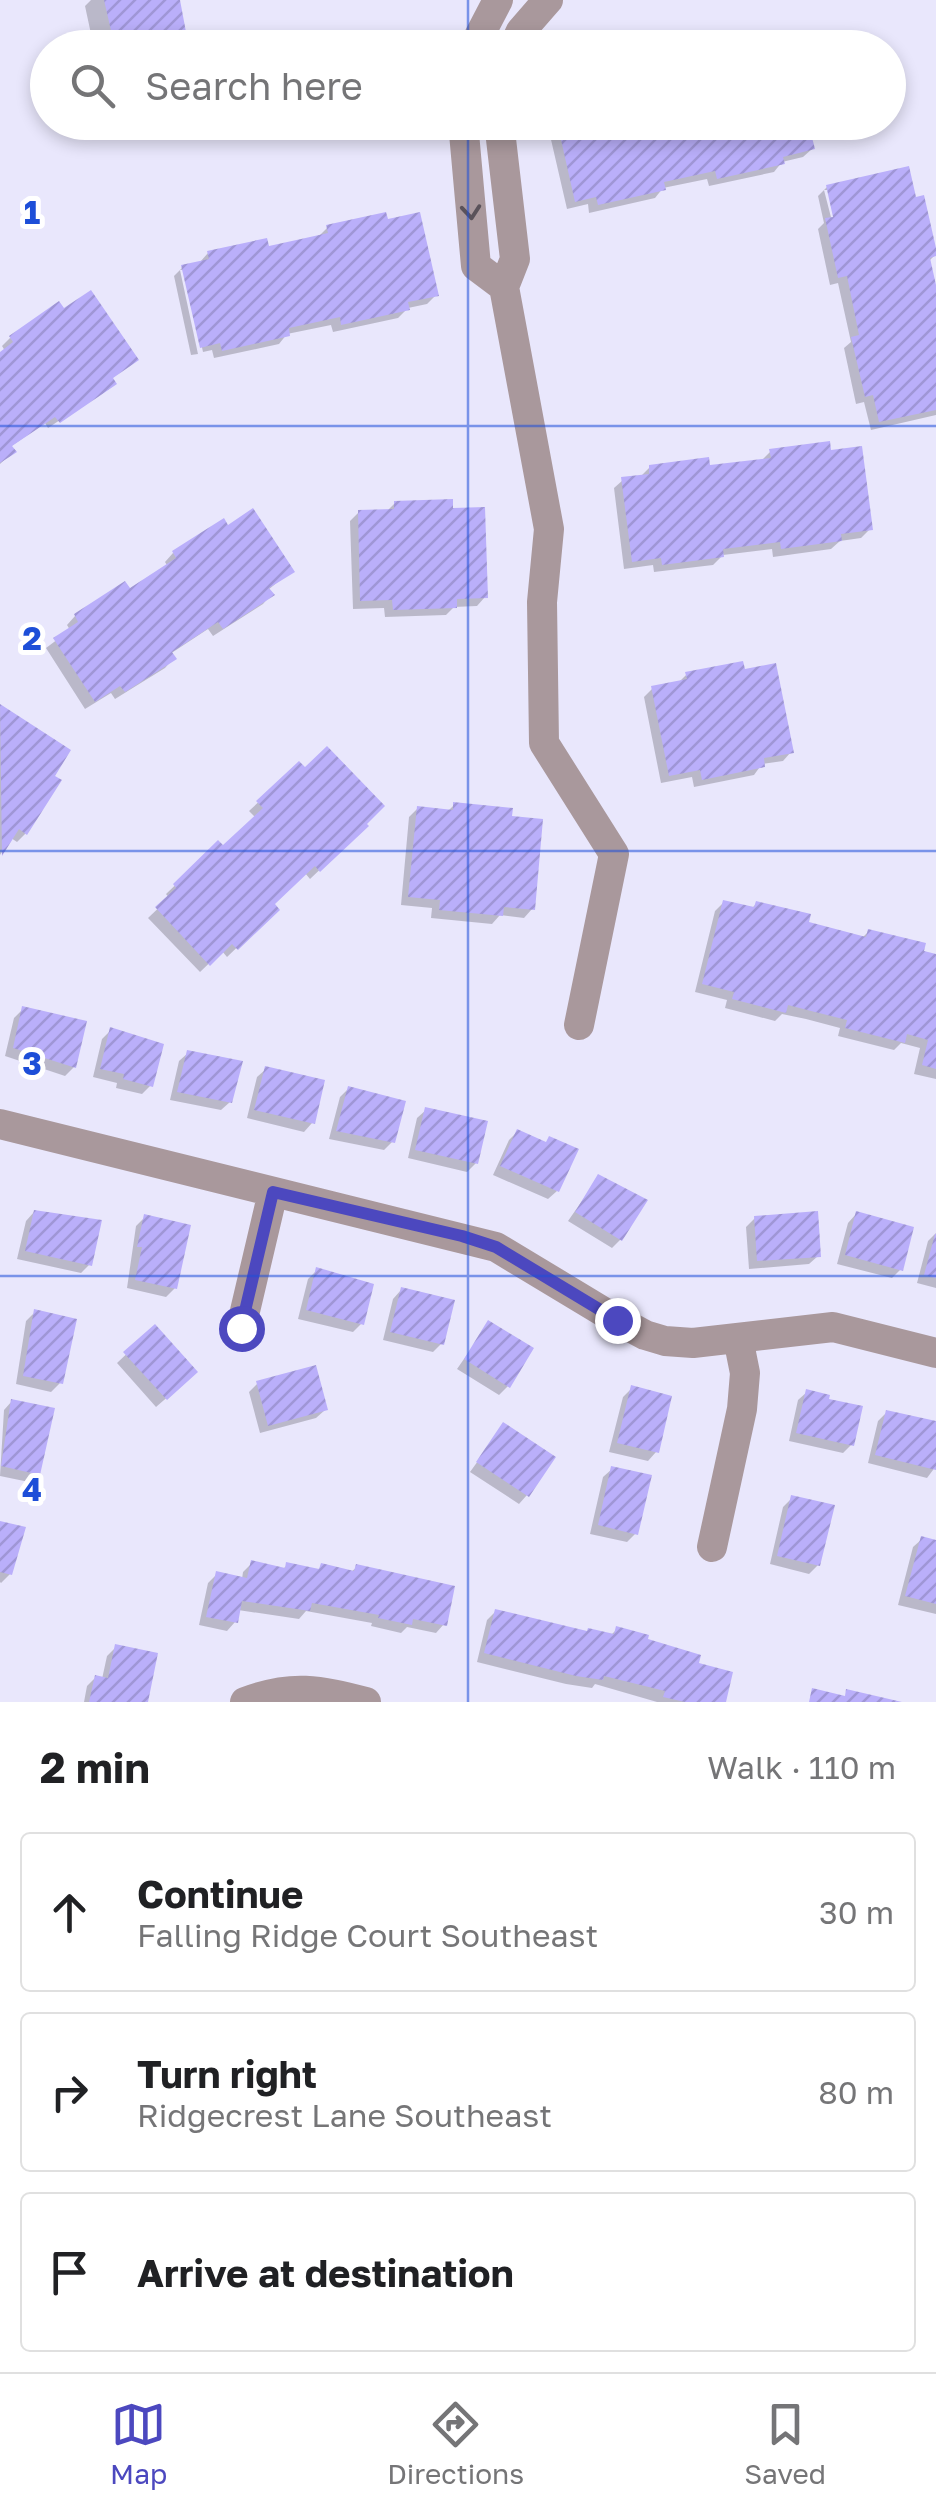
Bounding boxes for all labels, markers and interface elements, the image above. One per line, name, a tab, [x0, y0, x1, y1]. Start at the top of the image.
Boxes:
search box	[30, 30, 906, 140]
icon: search	[65, 58, 120, 113]
text: Search here	[145, 63, 363, 108]
text: 1	[24, 193, 40, 231]
one-way arrow	[459, 204, 481, 220]
text: 2	[22, 619, 42, 657]
text: 3	[22, 1044, 42, 1082]
route end	[595, 1298, 641, 1344]
route start	[219, 1306, 265, 1352]
text: 4	[22, 1470, 42, 1508]
text: 2 min	[40, 1742, 150, 1792]
text: Walk · 110 m	[707, 1748, 896, 1786]
text: Continue	[137, 1871, 303, 1916]
icon: ahead	[42, 1885, 97, 1940]
text: 30 m	[819, 1893, 894, 1931]
text: Falling Ridge Court Southeast	[137, 1916, 598, 1954]
text: Turn right	[137, 2051, 317, 2096]
icon: right	[42, 2065, 97, 2120]
text: 80 m	[818, 2073, 894, 2111]
text: Ridgecrest Lane Southeast	[137, 2096, 552, 2134]
icon: arrive	[42, 2245, 97, 2300]
text: Arrive at destination	[137, 2250, 514, 2295]
tab: Map	[110, 2397, 167, 2490]
tab: Directions	[387, 2397, 524, 2490]
tab: Saved	[744, 2397, 826, 2490]

